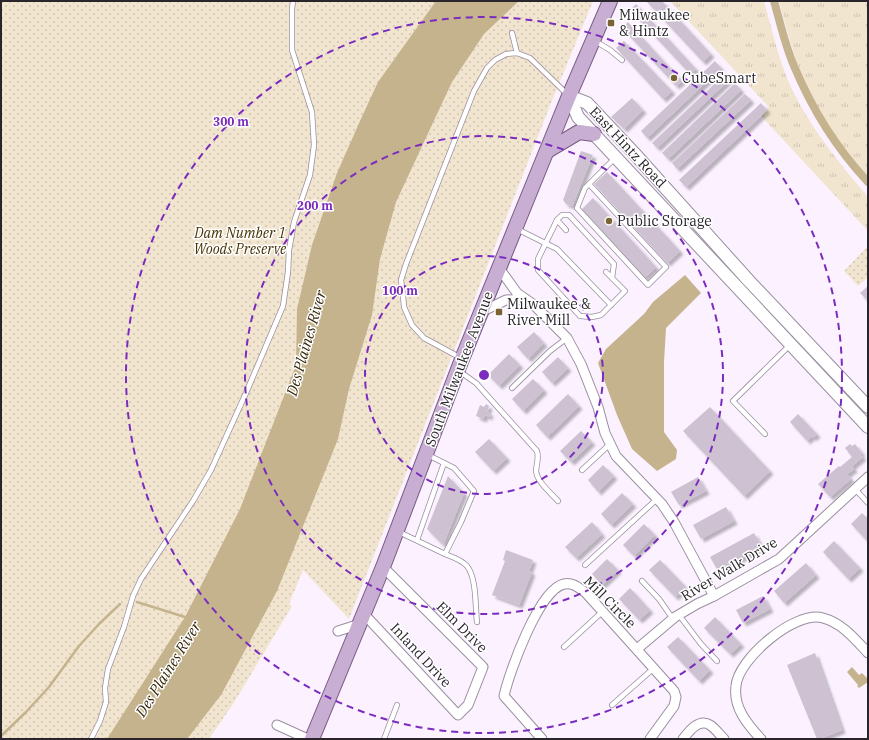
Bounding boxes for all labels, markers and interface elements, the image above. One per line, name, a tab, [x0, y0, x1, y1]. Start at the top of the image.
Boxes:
place label: Milwaukee & Hintz	[619, 6, 690, 40]
marker: Milwaukee & Hintz	[606, 18, 616, 28]
place label: CubeSmart	[682, 69, 756, 87]
marker: CubeSmart	[669, 73, 679, 83]
street label: East Hintz Road	[586, 103, 671, 192]
text: 300 m	[213, 114, 249, 129]
text: 200 m	[297, 198, 333, 213]
place label: Public Storage	[617, 212, 712, 230]
marker: Public Storage	[604, 216, 614, 226]
park label: Dam Number 1 Woods Preserve	[193, 224, 287, 258]
text: 100 m	[382, 283, 418, 298]
water label: Des Plaines River	[282, 288, 330, 399]
street label: South Milwaukee Avenue	[421, 289, 497, 449]
place label: Milwaukee & River Mill	[507, 295, 591, 329]
marker: Milwaukee & River Mill	[494, 307, 504, 317]
centre of rings	[477, 368, 491, 382]
street label: River Walk Drive	[677, 533, 781, 605]
street label: Mill Circle	[580, 572, 640, 632]
street label: Elm Drive	[433, 598, 491, 656]
water label: Des Plaines River	[131, 617, 205, 721]
street label: Inland Drive	[387, 619, 455, 691]

